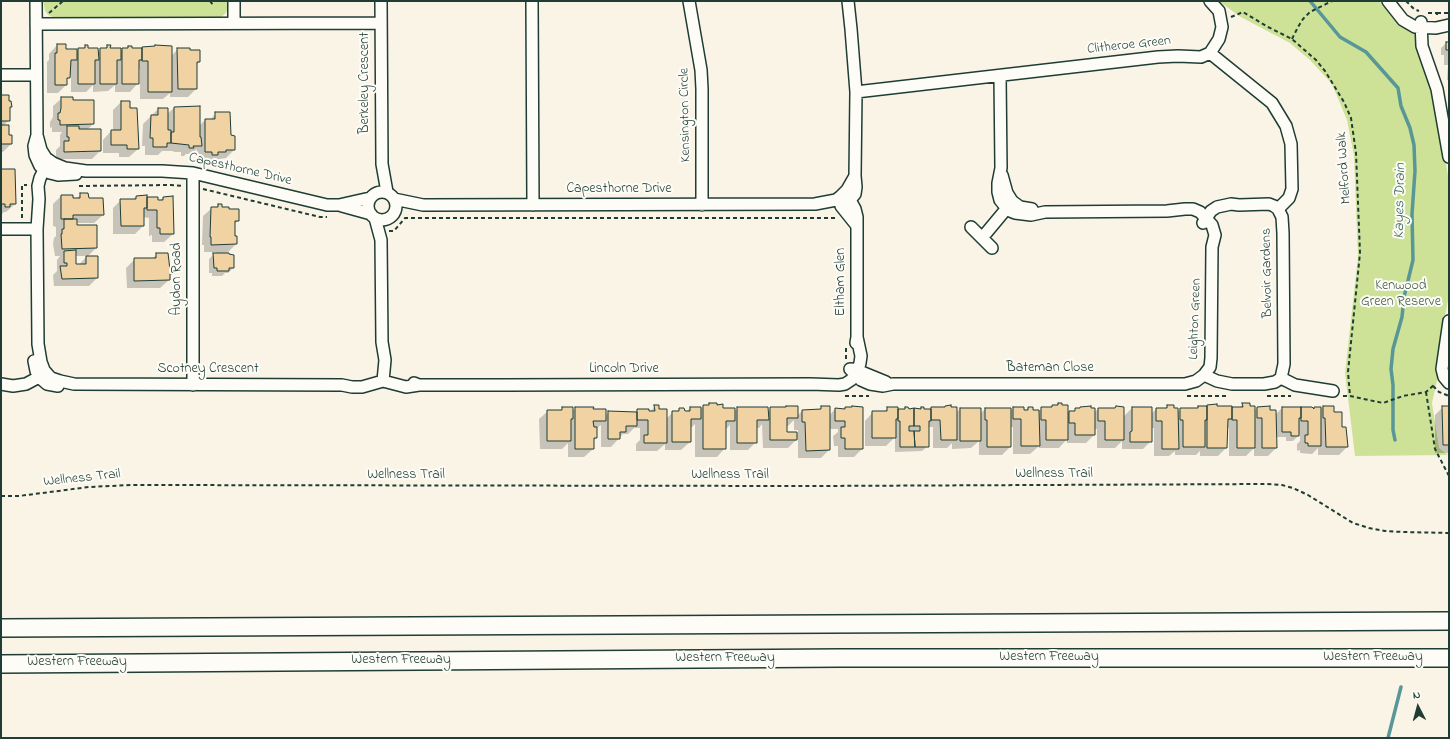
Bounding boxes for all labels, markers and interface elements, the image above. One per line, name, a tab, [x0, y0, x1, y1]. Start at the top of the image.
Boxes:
street label: Berkeley Crescent	[358, 32, 374, 134]
street label: Clitheroe Green	[1086, 33, 1172, 59]
street label: Kensington Circle	[677, 68, 695, 162]
street label: Melford Walk	[1334, 131, 1356, 205]
street label: Capesthorne Drive	[187, 150, 293, 190]
water label: Kayes Drain	[1391, 163, 1411, 239]
street label: Capesthorne Drive	[566, 182, 672, 198]
street label: Belvoir Gardens	[1259, 228, 1277, 318]
street label: Aydon Road	[170, 243, 186, 315]
street label: Eltham Glen	[834, 248, 850, 316]
street label: Leighton Green	[1186, 278, 1206, 360]
park label: Kenwood Green Reserve	[1361, 279, 1441, 312]
street label: Bateman Close	[1006, 361, 1094, 377]
street label: Scotney Crescent	[157, 362, 259, 378]
street label: Lincoln Drive	[589, 362, 659, 378]
street label: Wellness Trail	[43, 467, 121, 491]
street label: Wellness Trail	[1015, 467, 1093, 483]
street label: Wellness Trail	[367, 468, 445, 484]
street label: Wellness Trail	[691, 468, 769, 484]
street label: Western Freeway	[999, 650, 1099, 666]
street label: Western Freeway	[1323, 650, 1423, 666]
street label: Western Freeway	[675, 651, 775, 667]
street label: Western Freeway	[351, 653, 451, 669]
street label: Western Freeway	[27, 655, 127, 671]
north arrow	[1398, 687, 1438, 727]
text: N	[1412, 687, 1421, 703]

